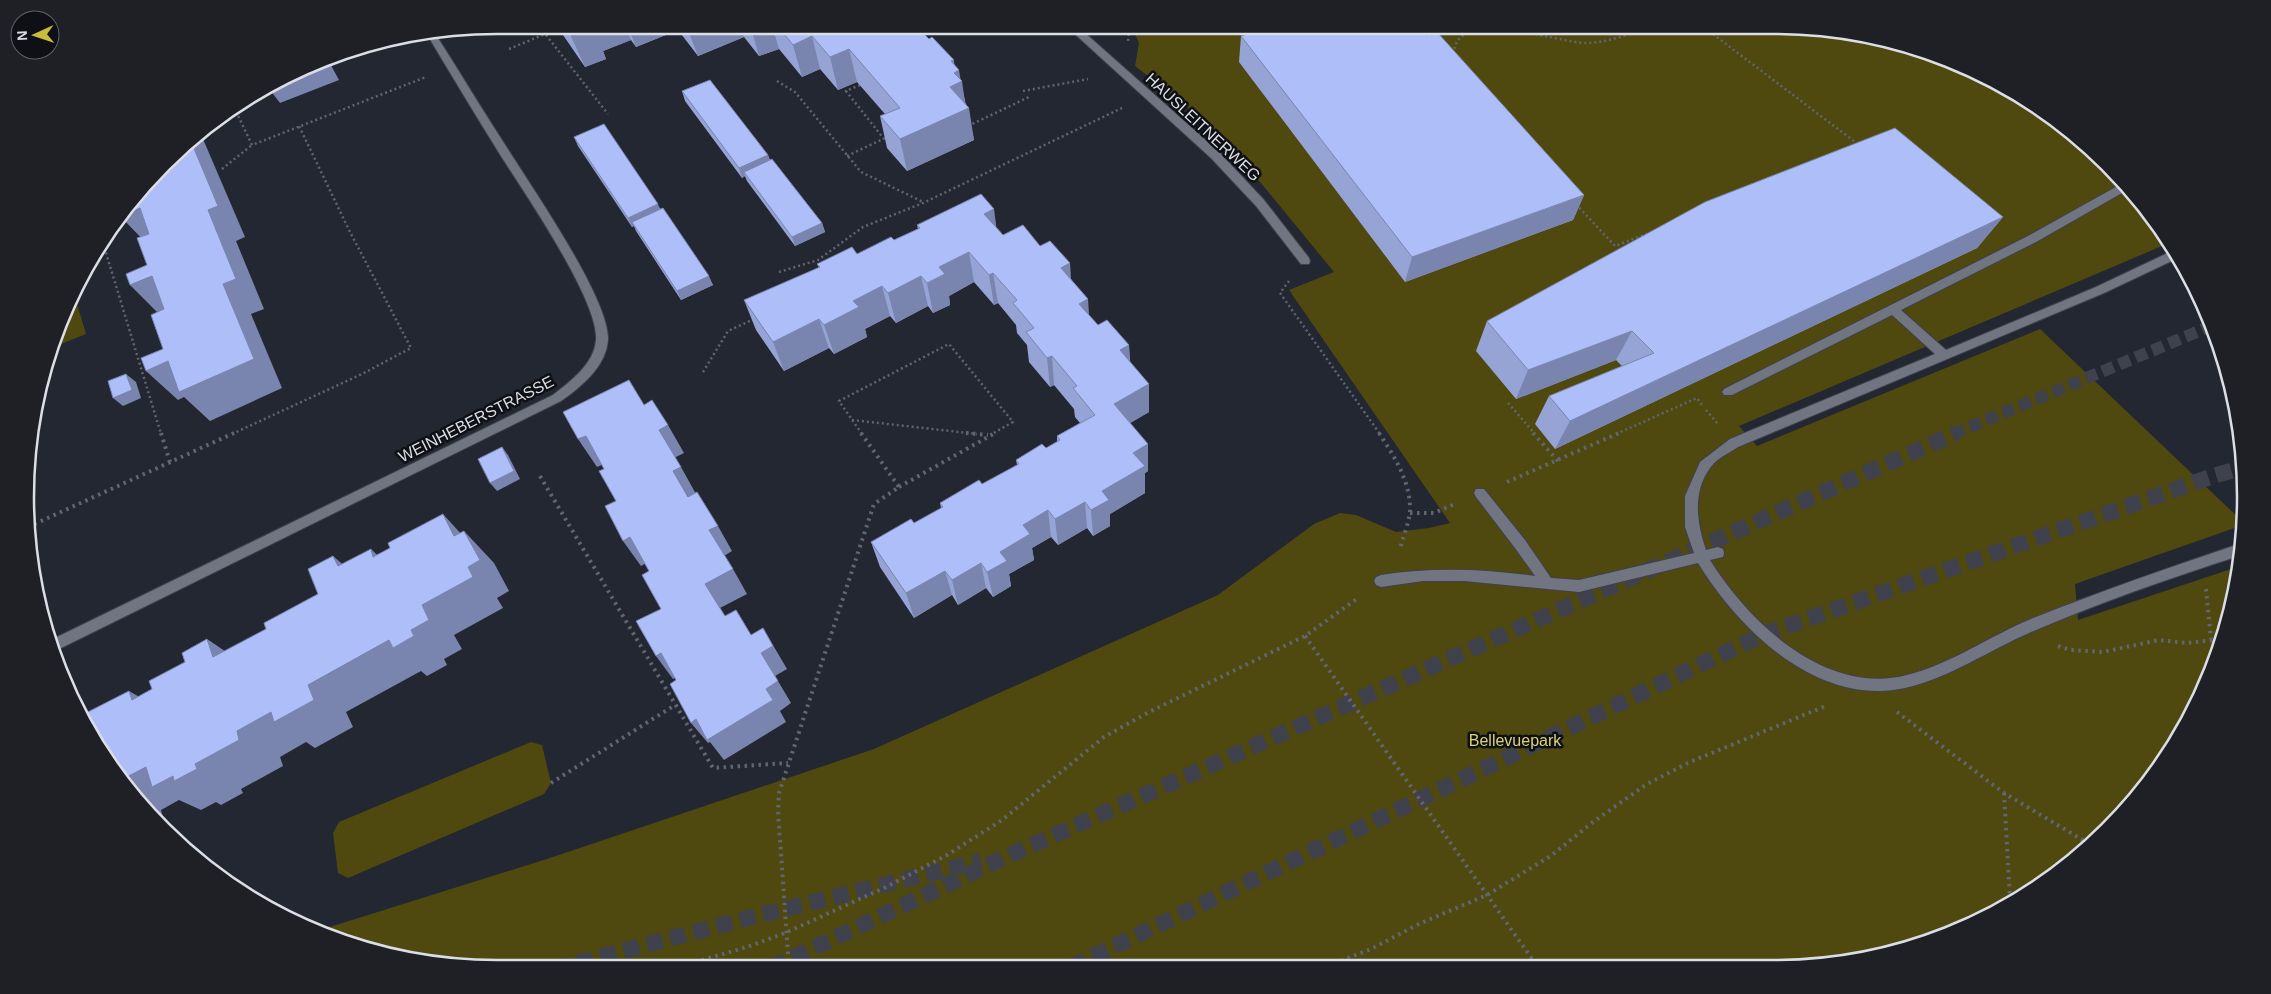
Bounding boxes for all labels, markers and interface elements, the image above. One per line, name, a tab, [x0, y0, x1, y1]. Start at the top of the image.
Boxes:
north arrow	[10, 10, 60, 60]
text: N	[14, 30, 30, 41]
street label: HAUSLEITNERWEG	[1142, 70, 1264, 184]
street label: WEINHEBERSTRASSE	[396, 372, 556, 466]
park label: Bellevuepark	[1469, 732, 1562, 749]

